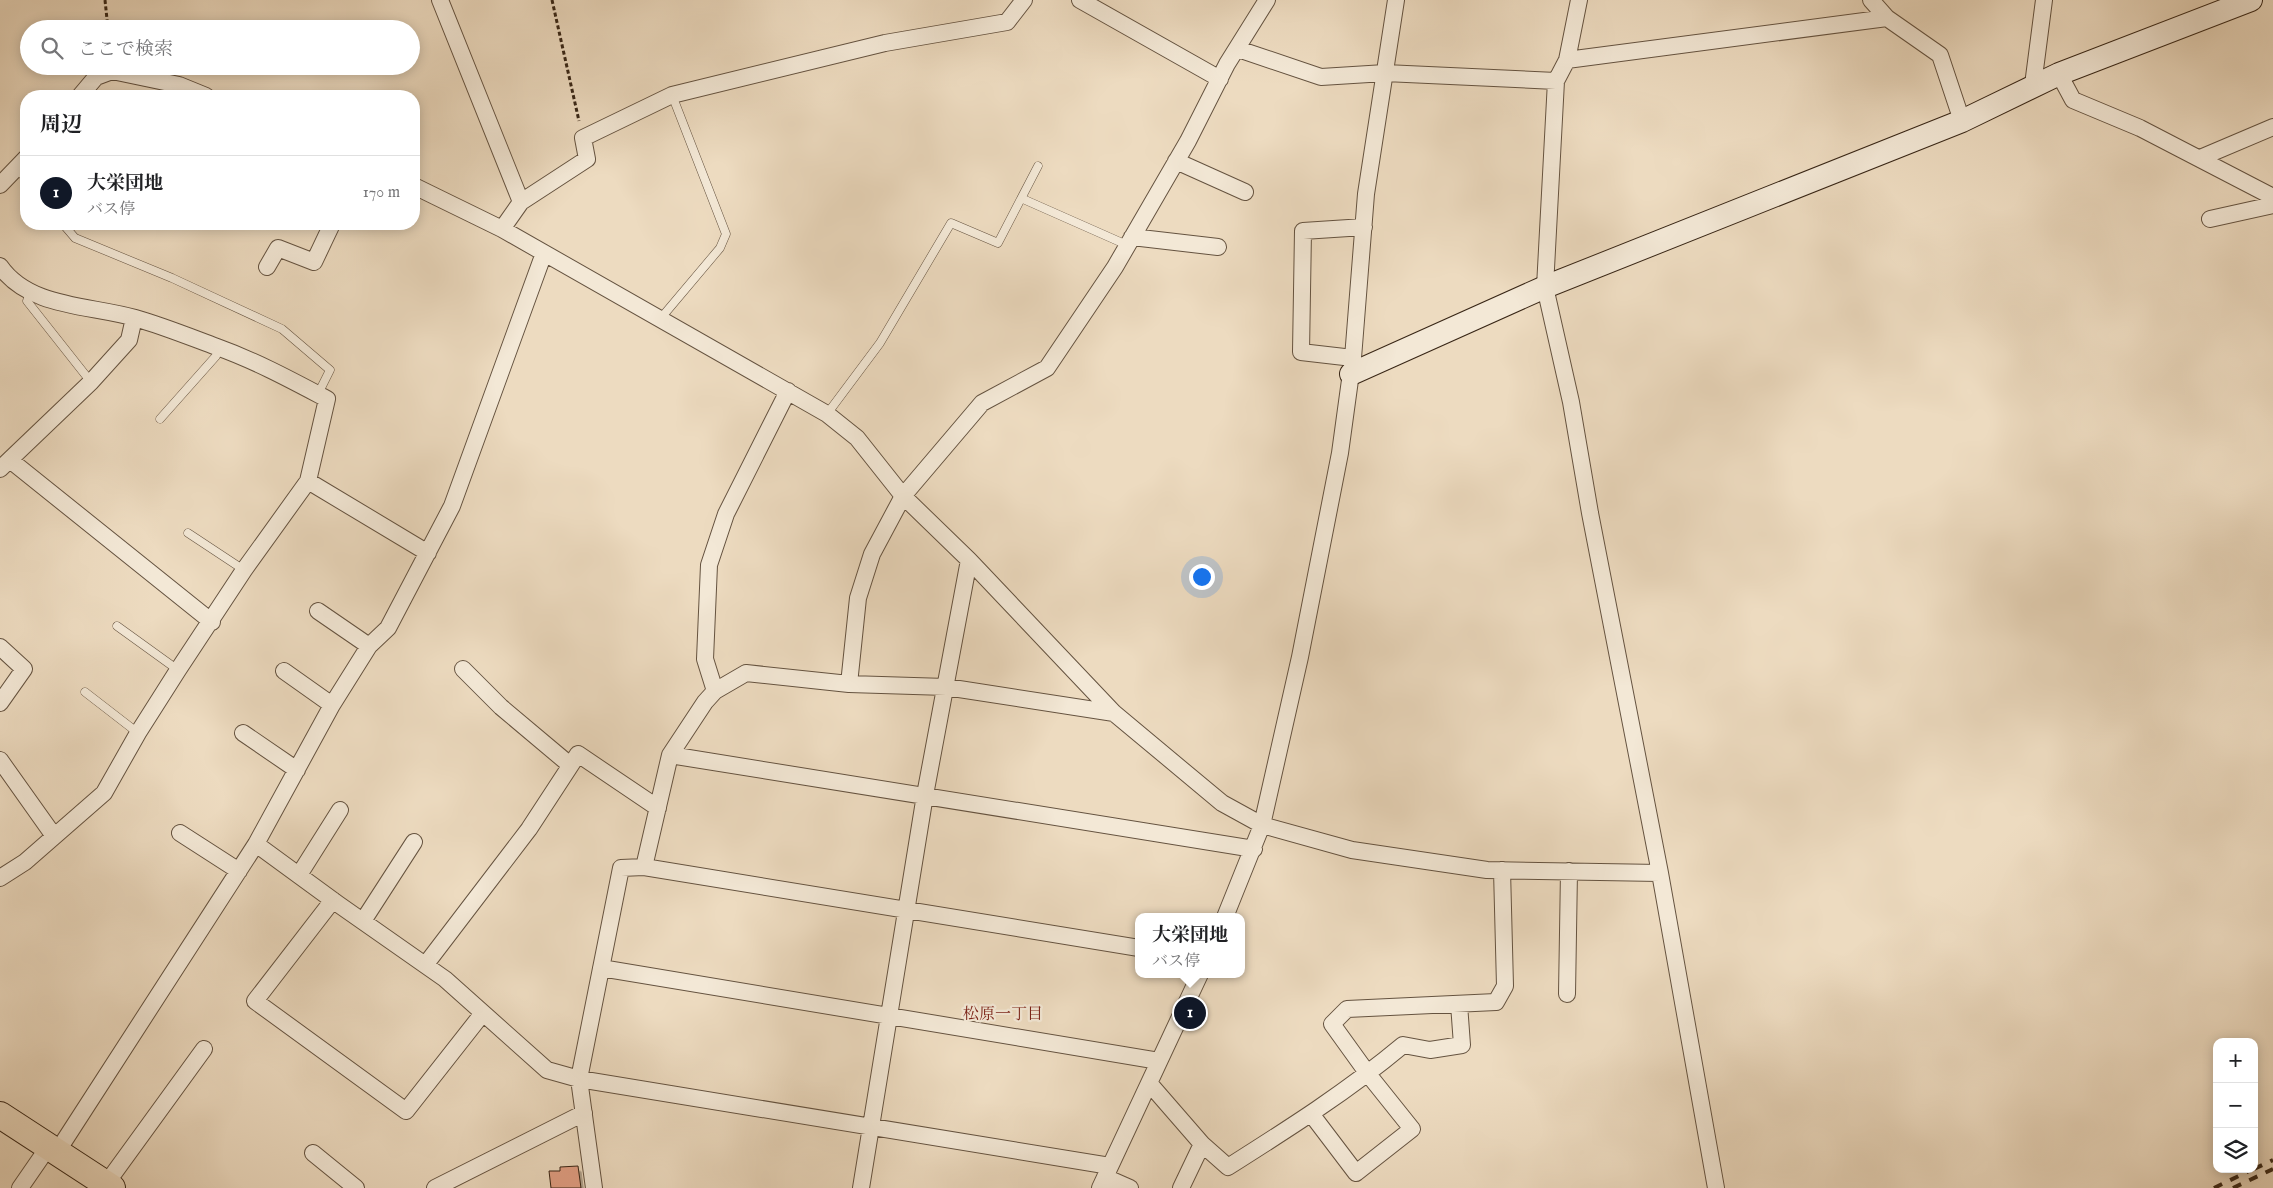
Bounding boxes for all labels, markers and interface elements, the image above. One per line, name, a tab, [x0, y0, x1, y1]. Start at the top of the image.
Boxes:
search box	[20, 20, 420, 75]
icon: search	[38, 34, 66, 62]
text: ここで検索	[78, 38, 173, 62]
text: 周辺	[40, 112, 82, 139]
text: 大栄団地	[87, 172, 163, 196]
text: 1	[53, 183, 59, 203]
text: 170 m	[363, 183, 400, 203]
text: バス停	[87, 200, 135, 220]
your location	[1189, 564, 1215, 590]
popup	[1135, 913, 1245, 978]
text: 大栄団地	[1152, 924, 1228, 948]
text: バス停	[1152, 952, 1200, 972]
pin: 1	[1174, 994, 1206, 1032]
district label: 松原一丁目	[963, 1005, 1043, 1025]
map controls	[2213, 1038, 2258, 1173]
button: +	[2213, 1038, 2258, 1083]
button: −	[2213, 1083, 2258, 1128]
button: layers	[2213, 1128, 2258, 1173]

